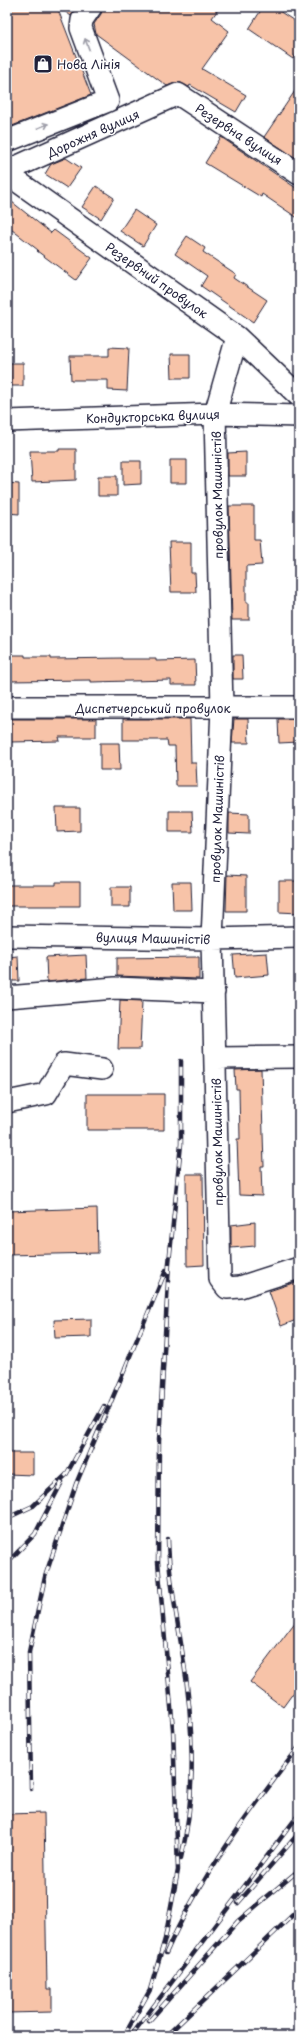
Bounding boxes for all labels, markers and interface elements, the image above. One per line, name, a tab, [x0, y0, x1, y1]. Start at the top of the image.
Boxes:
one-way arrow	[82, 38, 90, 50]
shop icon: Нова Лінія	[32, 53, 54, 75]
place label: Нова Лінія	[57, 55, 120, 73]
street label: Резервна вулиця	[192, 99, 286, 169]
street label: Дорожня вулиця	[43, 105, 142, 162]
one-way arrow	[37, 122, 49, 130]
street label: Резервний провулок	[102, 238, 213, 323]
street label: Кондукторська вулиця	[86, 405, 220, 427]
street label: провулок Машиністів	[207, 431, 227, 559]
street label: Диспетчерський провулок	[74, 699, 231, 717]
street label: провулок Машиністів	[206, 755, 228, 883]
street label: вулиця Машиністів	[96, 928, 211, 948]
street label: провулок Машиністів	[207, 1078, 227, 1206]

